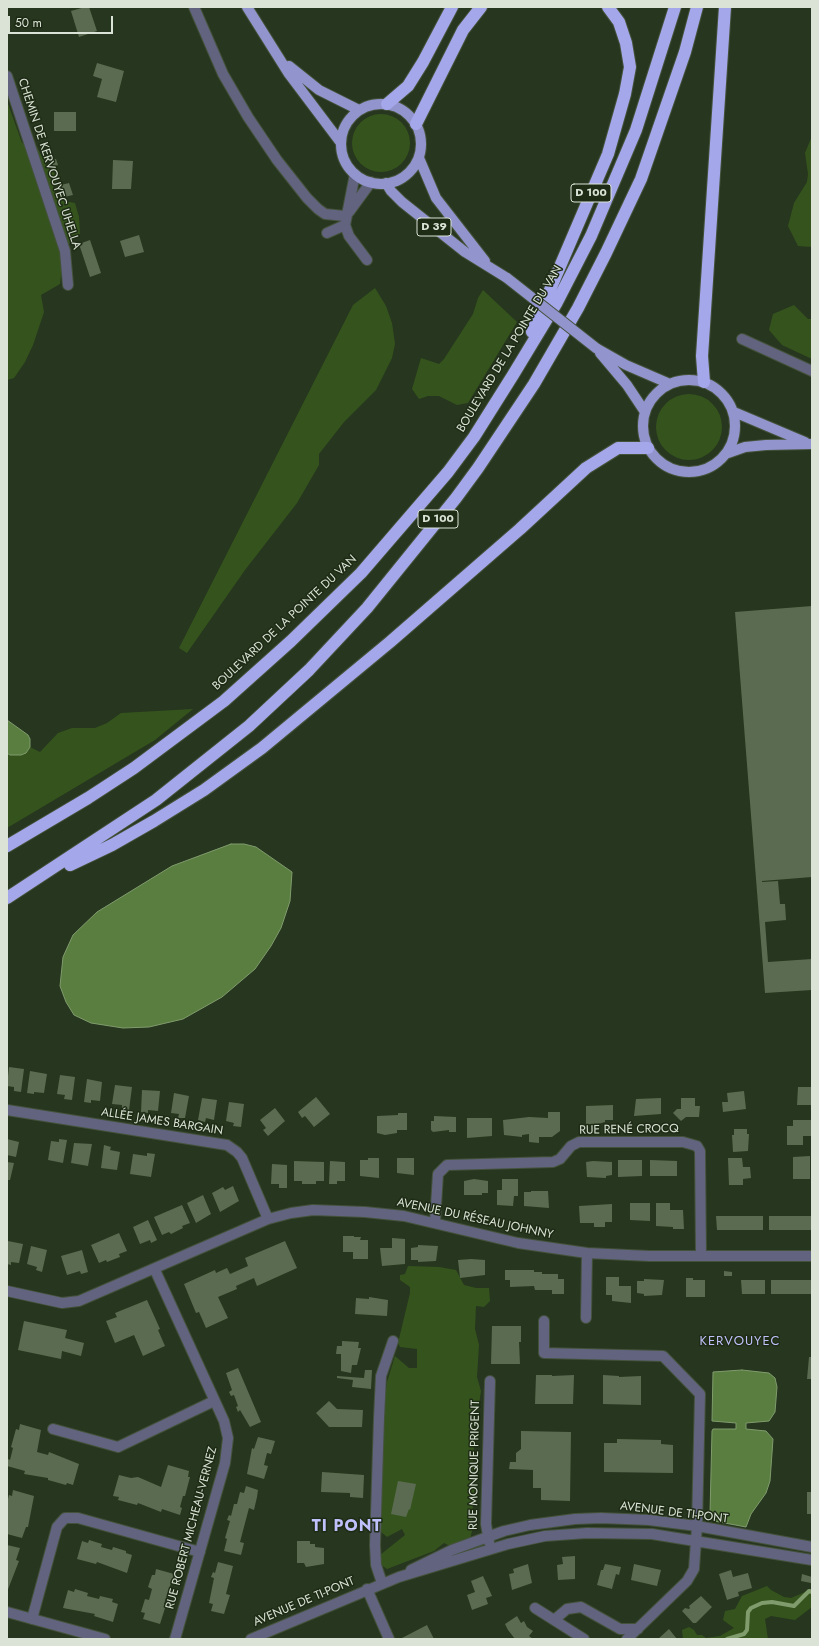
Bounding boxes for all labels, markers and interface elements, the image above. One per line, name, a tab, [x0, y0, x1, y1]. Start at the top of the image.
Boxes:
scale bar	[10, 8, 115, 34]
text: 50 m	[15, 14, 42, 32]
street label: CHEMIN DE KERVOUYEC UHELLA	[14, 77, 84, 251]
road number: D 100	[571, 184, 611, 202]
road number: D 39	[417, 218, 451, 236]
street label: BOULEVARD DE LA POINTE DU VAN	[454, 263, 566, 435]
road number: D 100	[418, 510, 458, 528]
street label: BOULEVARD DE LA POINTE DU VAN	[210, 552, 360, 694]
street label: ALLÉE JAMES BARGAIN	[100, 1105, 224, 1139]
street label: RUE RENÉ CROCQ	[579, 1122, 679, 1138]
street label: AVENUE DU RÉSEAU JOHNNY	[396, 1195, 554, 1243]
district label: KERVOUYEC	[700, 1334, 780, 1350]
street label: RUE MONIQUE PRIGENT	[467, 1400, 483, 1530]
street label: RUE ROBERT MICHEAU-VERNEZ	[163, 1445, 221, 1611]
street label: AVENUE DE TI-PONT	[619, 1499, 729, 1527]
district label: TI PONT	[312, 1517, 382, 1537]
street label: AVENUE DE TI-PONT	[251, 1574, 357, 1630]

